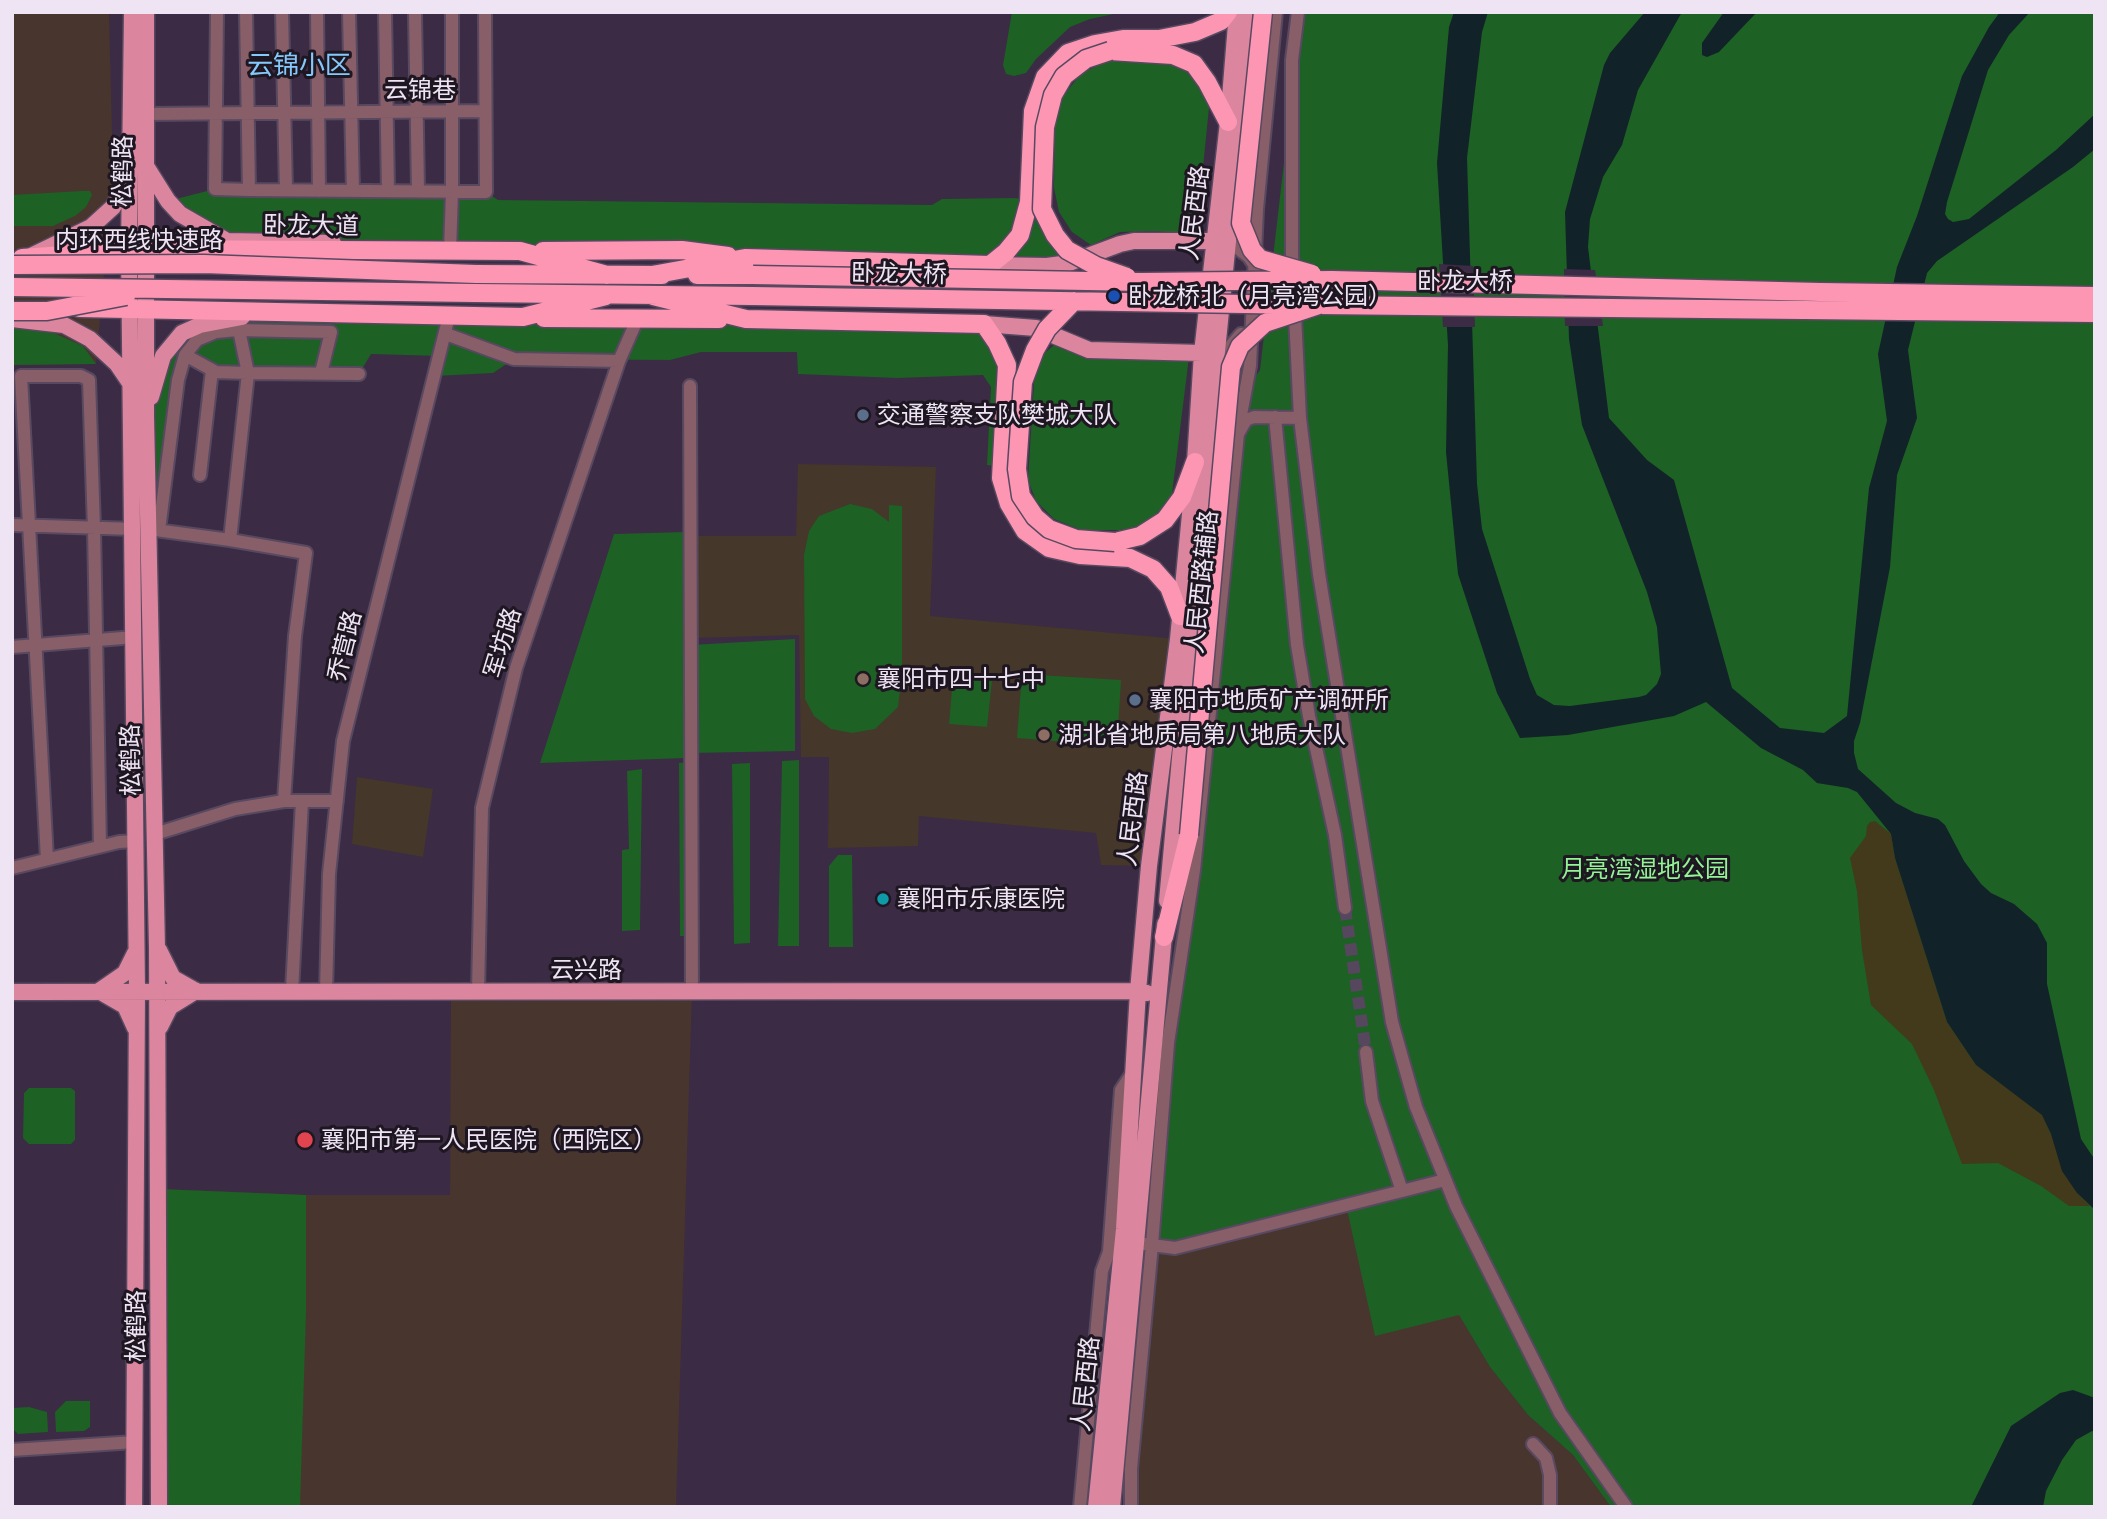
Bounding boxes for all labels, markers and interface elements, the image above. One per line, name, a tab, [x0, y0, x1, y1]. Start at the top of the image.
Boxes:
district label: 云锦小区	[247, 50, 351, 82]
street label: 云锦巷	[384, 76, 456, 104]
street label: 松鹤路	[108, 135, 138, 207]
street label: 人民西路	[1175, 164, 1215, 262]
street label: 卧龙大道	[263, 211, 359, 241]
street label: 内环西线快速路	[55, 226, 223, 254]
street label: 卧龙大桥	[851, 259, 947, 289]
street label: 卧龙大桥	[1417, 267, 1513, 295]
place label: 卧龙桥北（月亮湾公园）	[1128, 282, 1392, 310]
marker: 卧龙桥北（月亮湾公园）	[1106, 288, 1122, 304]
place label: 交通警察支队樊城大队	[877, 401, 1117, 429]
marker: 交通警察支队樊城大队	[855, 407, 871, 423]
street label: 人民西路辅路	[1180, 509, 1224, 655]
street label: 军坊路	[479, 604, 527, 682]
street label: 乔营路	[322, 608, 368, 684]
place label: 襄阳市四十七中	[877, 665, 1045, 693]
marker: 襄阳市四十七中	[855, 671, 871, 687]
place label: 襄阳市地质矿产调研所	[1149, 686, 1389, 714]
marker: 襄阳市地质矿产调研所	[1127, 692, 1143, 708]
place label: 湖北省地质局第八地质大队	[1058, 721, 1346, 749]
street label: 松鹤路	[116, 724, 146, 796]
marker: 湖北省地质局第八地质大队	[1036, 727, 1052, 743]
street label: 人民西路	[1113, 770, 1153, 868]
park label: 月亮湾湿地公园	[1561, 855, 1729, 883]
place label: 襄阳市乐康医院	[897, 885, 1065, 913]
marker: 襄阳市乐康医院	[875, 891, 891, 907]
street label: 云兴路	[550, 956, 622, 984]
place label: 襄阳市第一人民医院（西院区）	[321, 1126, 657, 1154]
marker: 襄阳市第一人民医院（西院区）	[295, 1130, 315, 1150]
street label: 松鹤路	[122, 1290, 150, 1362]
street label: 人民西路	[1067, 1335, 1105, 1433]

